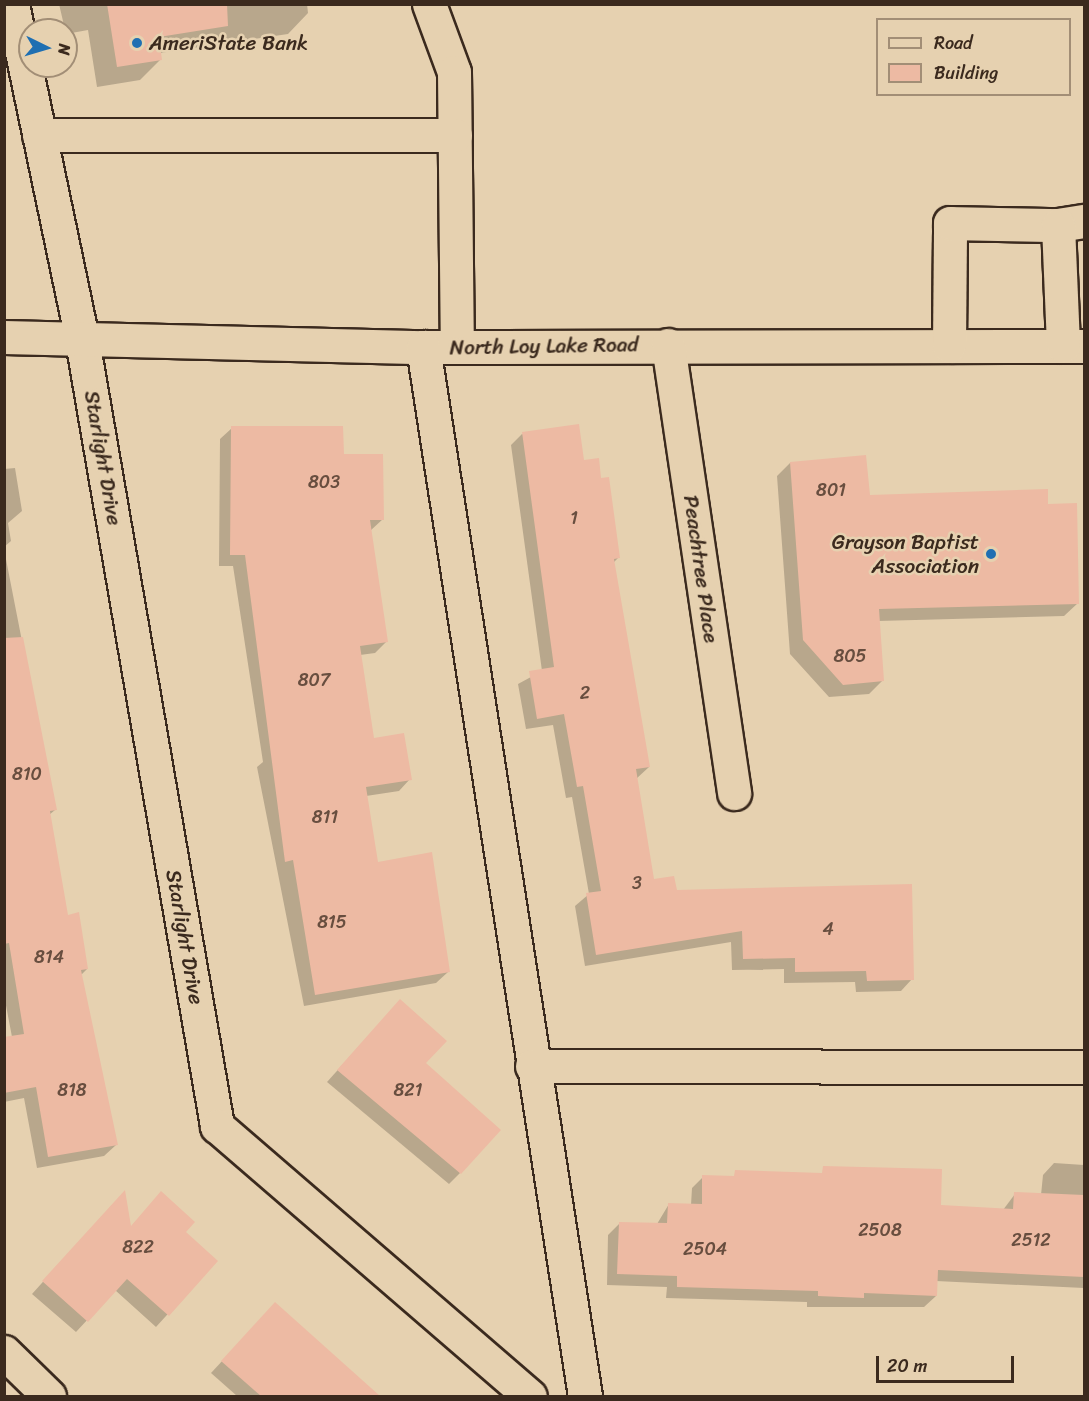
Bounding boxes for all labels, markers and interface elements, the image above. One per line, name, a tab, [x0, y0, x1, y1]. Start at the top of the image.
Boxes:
north arrow	[18, 18, 78, 78]
legend	[876, 18, 1071, 96]
text: Road	[934, 27, 973, 59]
place label: AmeriState Bank	[149, 30, 308, 56]
marker: AmeriState Bank	[130, 36, 144, 50]
text: N	[50, 43, 79, 56]
text: Building	[934, 57, 998, 89]
street label: North Loy Lake Road	[449, 332, 639, 360]
street label: Starlight Drive	[79, 389, 127, 527]
house number: 803	[308, 471, 340, 493]
house number: 801	[816, 479, 846, 501]
street label: Peachtree Place	[678, 493, 724, 645]
house number: 1	[570, 507, 578, 529]
place label: Grayson Baptist Association	[832, 529, 979, 579]
marker: Grayson Baptist Association	[984, 547, 998, 561]
house number: 805	[833, 645, 867, 667]
house number: 807	[298, 669, 330, 691]
house number: 2	[580, 682, 590, 704]
house number: 810	[12, 763, 42, 785]
house number: 811	[312, 806, 338, 828]
street label: Starlight Drive	[161, 868, 209, 1006]
house number: 3	[632, 872, 642, 894]
house number: 815	[317, 911, 347, 933]
house number: 4	[822, 918, 834, 940]
house number: 814	[34, 946, 64, 968]
house number: 818	[57, 1079, 87, 1101]
house number: 821	[394, 1079, 422, 1101]
house number: 2508	[858, 1219, 902, 1241]
house number: 2512	[1011, 1229, 1051, 1251]
house number: 822	[122, 1236, 154, 1258]
house number: 2504	[683, 1238, 727, 1260]
scale bar	[879, 1344, 1017, 1382]
text: 20 m	[887, 1350, 927, 1382]

